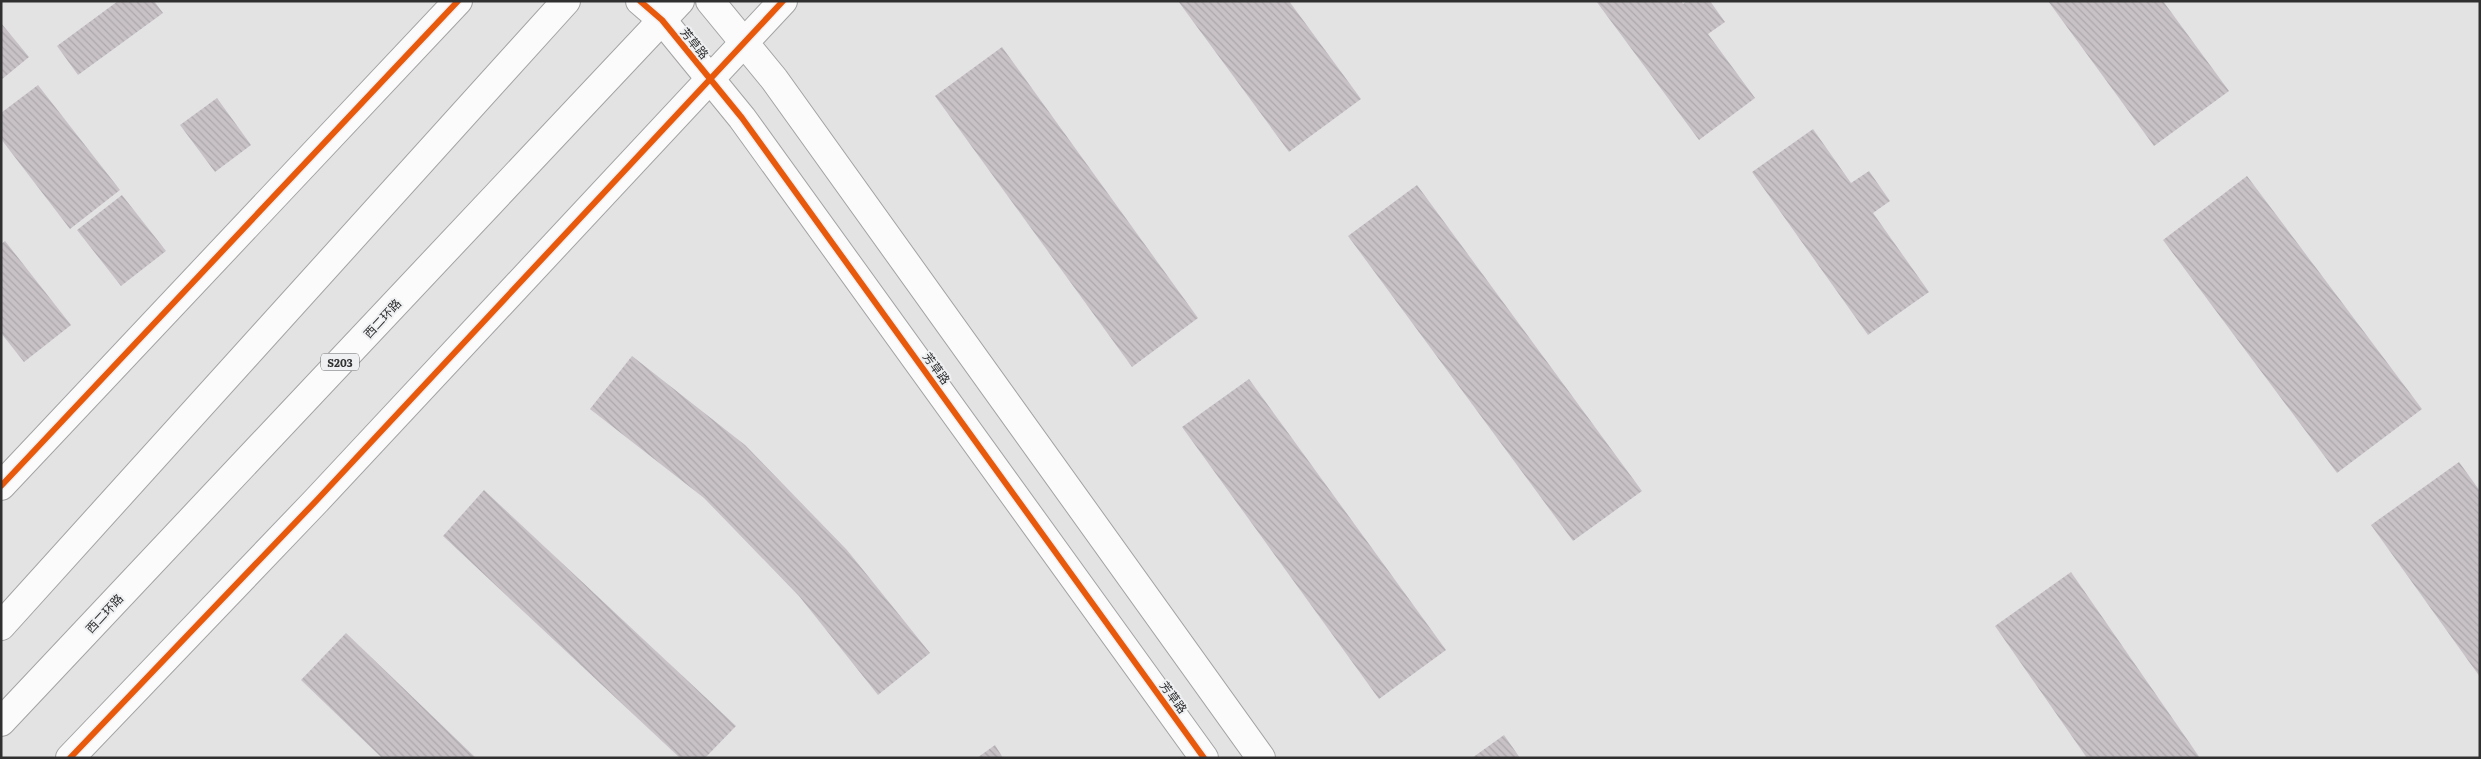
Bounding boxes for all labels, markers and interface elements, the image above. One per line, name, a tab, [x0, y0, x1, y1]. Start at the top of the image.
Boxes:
street label: 芳草路	[677, 23, 713, 63]
street label: 西二环路	[359, 294, 405, 342]
street label: 芳草路	[919, 348, 955, 388]
road number: S203	[321, 354, 359, 371]
street label: 西二环路	[81, 589, 127, 637]
street label: 芳草路	[1156, 677, 1192, 717]

